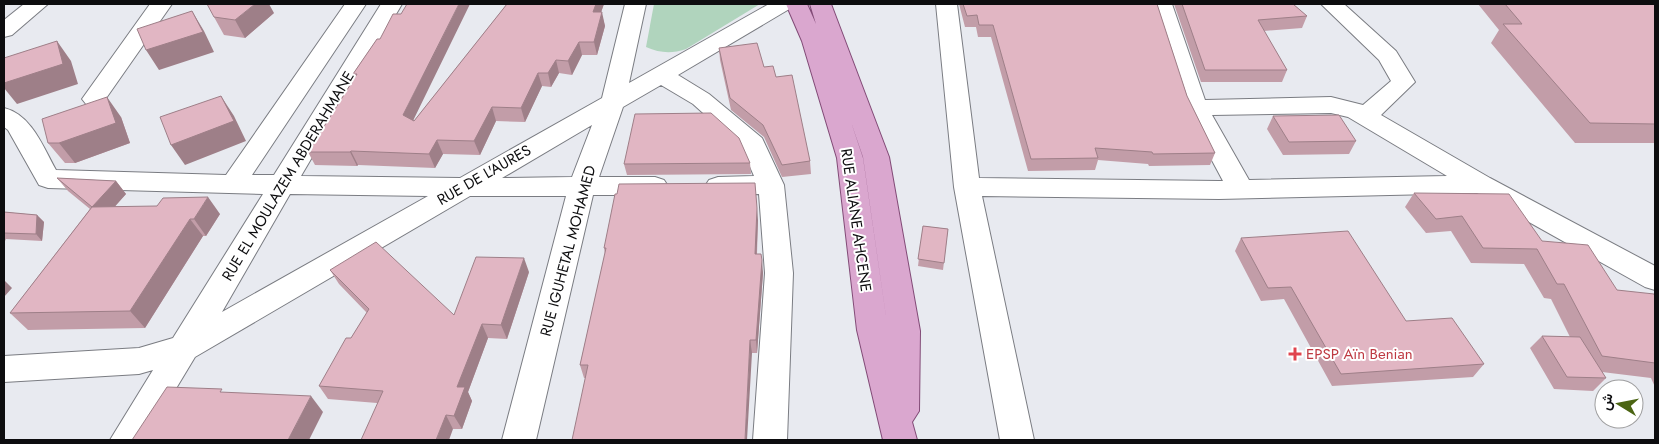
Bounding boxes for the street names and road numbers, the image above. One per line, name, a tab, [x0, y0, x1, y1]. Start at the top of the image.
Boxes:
street label: RUE EL MOULAZEM ABDERAHMANE	[216, 67, 360, 285]
street label: RUE DE L'AURES	[433, 139, 535, 211]
street label: RUE ALIANE AHCENE	[835, 147, 877, 293]
street label: RUE IGUHETAL MOHAMED	[535, 163, 601, 339]

